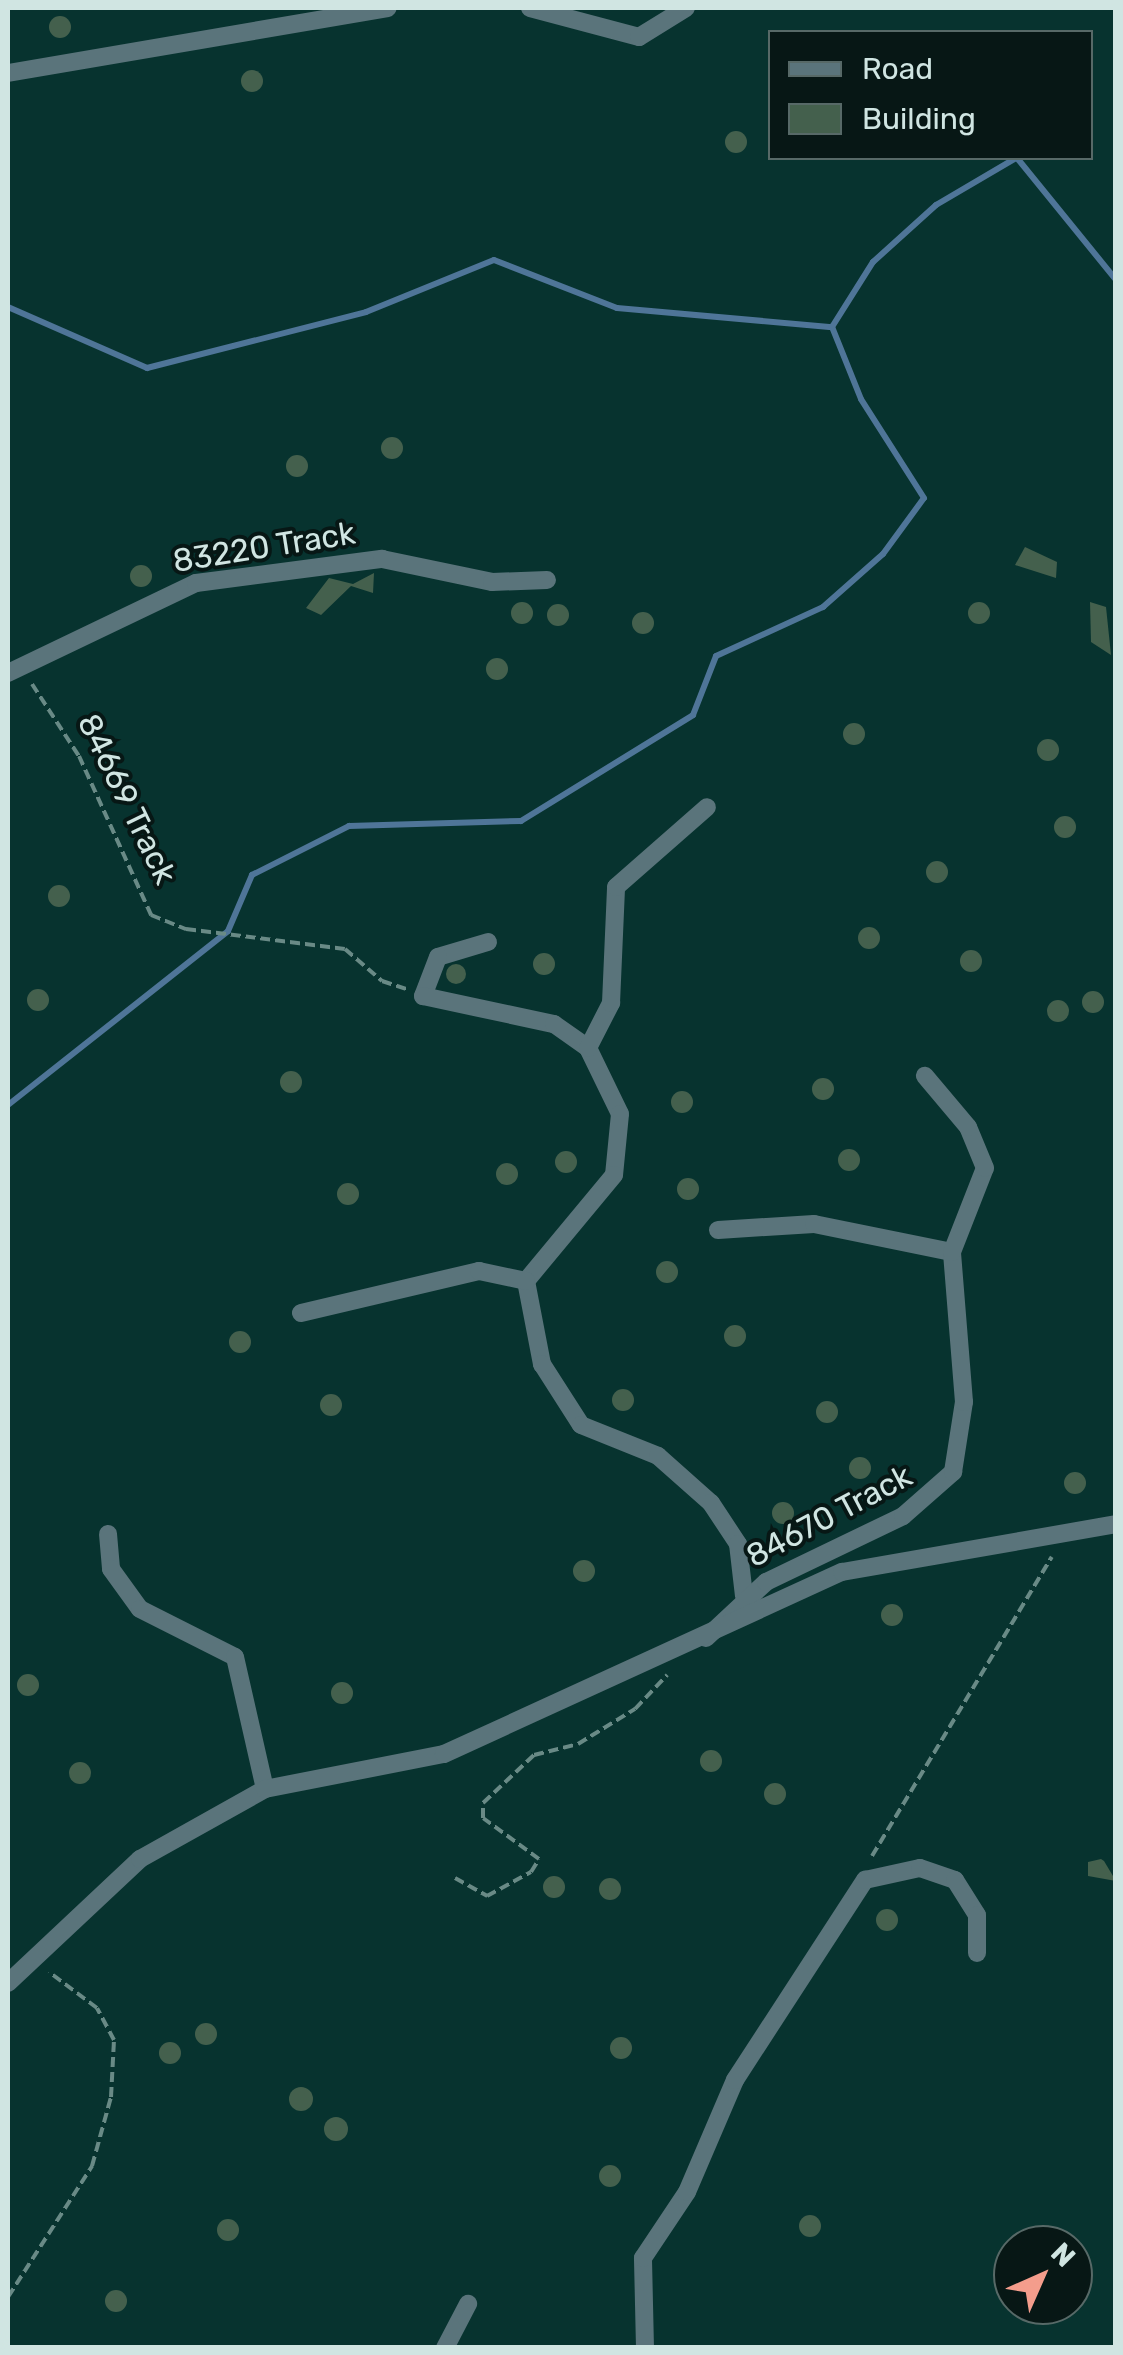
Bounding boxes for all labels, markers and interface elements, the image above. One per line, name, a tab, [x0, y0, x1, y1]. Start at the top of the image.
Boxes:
legend	[768, 30, 1093, 160]
text: Road	[862, 51, 933, 87]
text: Building	[862, 101, 976, 137]
street label: 83220 Track	[170, 514, 358, 580]
street label: 84669 Track	[69, 707, 185, 891]
street label: 84670 Track	[739, 1456, 919, 1576]
north arrow	[993, 2225, 1093, 2325]
text: N	[1044, 2236, 1082, 2274]

